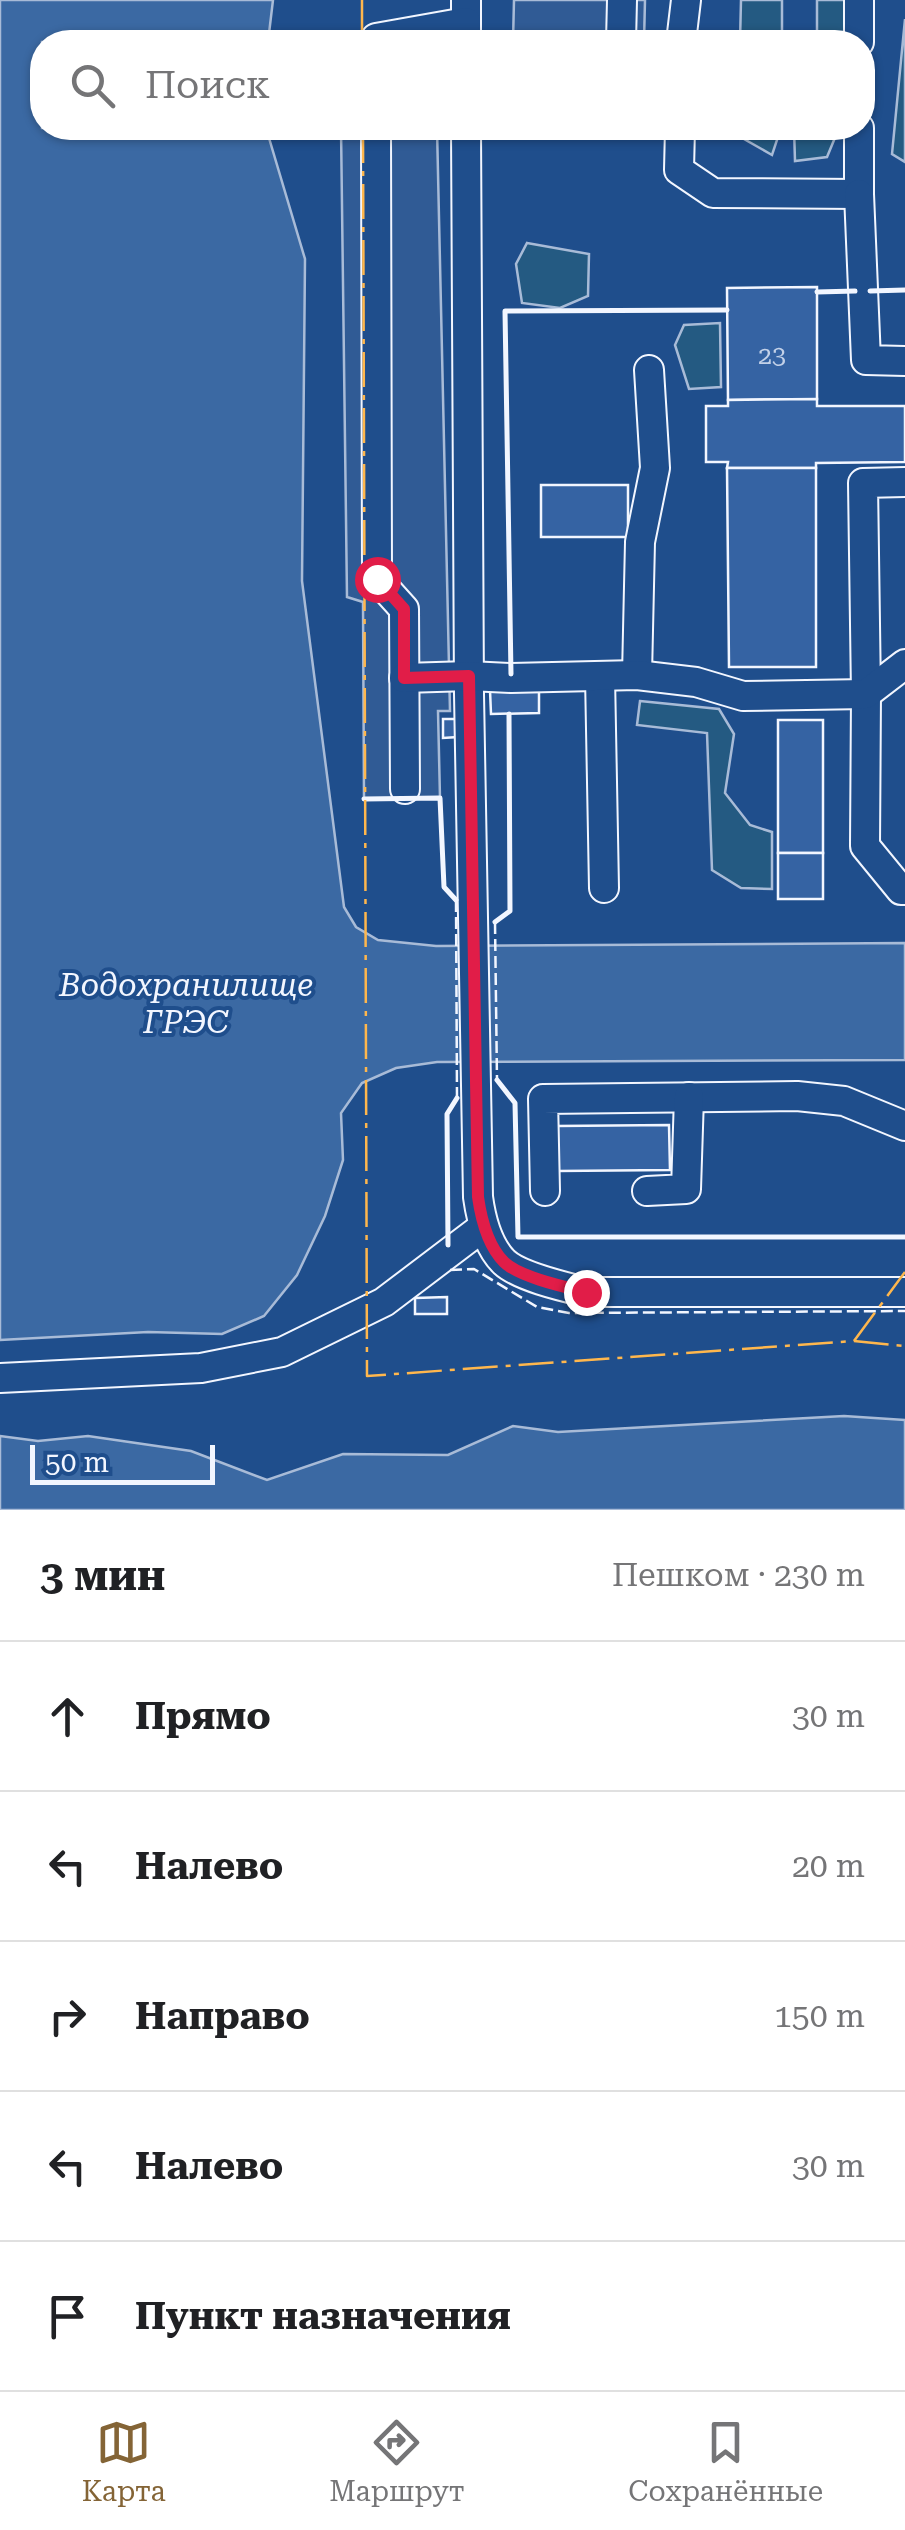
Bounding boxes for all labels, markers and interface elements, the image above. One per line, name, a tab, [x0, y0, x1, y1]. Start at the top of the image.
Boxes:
search box	[30, 30, 875, 140]
icon: search	[65, 58, 120, 113]
text: Поиск	[145, 63, 270, 107]
house number: 23	[758, 341, 786, 370]
route start	[355, 557, 401, 603]
water label: Водохранилище ГРЭС	[58, 966, 313, 1041]
route end	[564, 1270, 610, 1316]
scale bar	[30, 1440, 215, 1484]
text: 50 m	[45, 1446, 109, 1479]
text: 3 мин	[40, 1551, 165, 1600]
text: Пешком · 230 m	[612, 1556, 865, 1594]
icon: ahead	[40, 1689, 95, 1744]
text: Прямо	[135, 1694, 271, 1738]
text: 30 m	[792, 1697, 865, 1735]
icon: left	[40, 1839, 95, 1894]
text: Налево	[135, 1844, 283, 1888]
text: 20 m	[792, 1847, 865, 1885]
icon: right	[40, 1989, 95, 2044]
text: Направо	[135, 1994, 310, 2038]
text: 150 m	[774, 1997, 865, 2035]
icon: left	[40, 2139, 95, 2194]
text: Налево	[135, 2144, 283, 2188]
text: 30 m	[792, 2147, 865, 2185]
icon: arrive	[40, 2289, 95, 2344]
text: Пункт назначения	[135, 2294, 511, 2338]
tab: Карта	[82, 2415, 166, 2508]
tab: Маршрут	[329, 2415, 465, 2508]
tab: Сохранённые	[628, 2415, 823, 2508]

